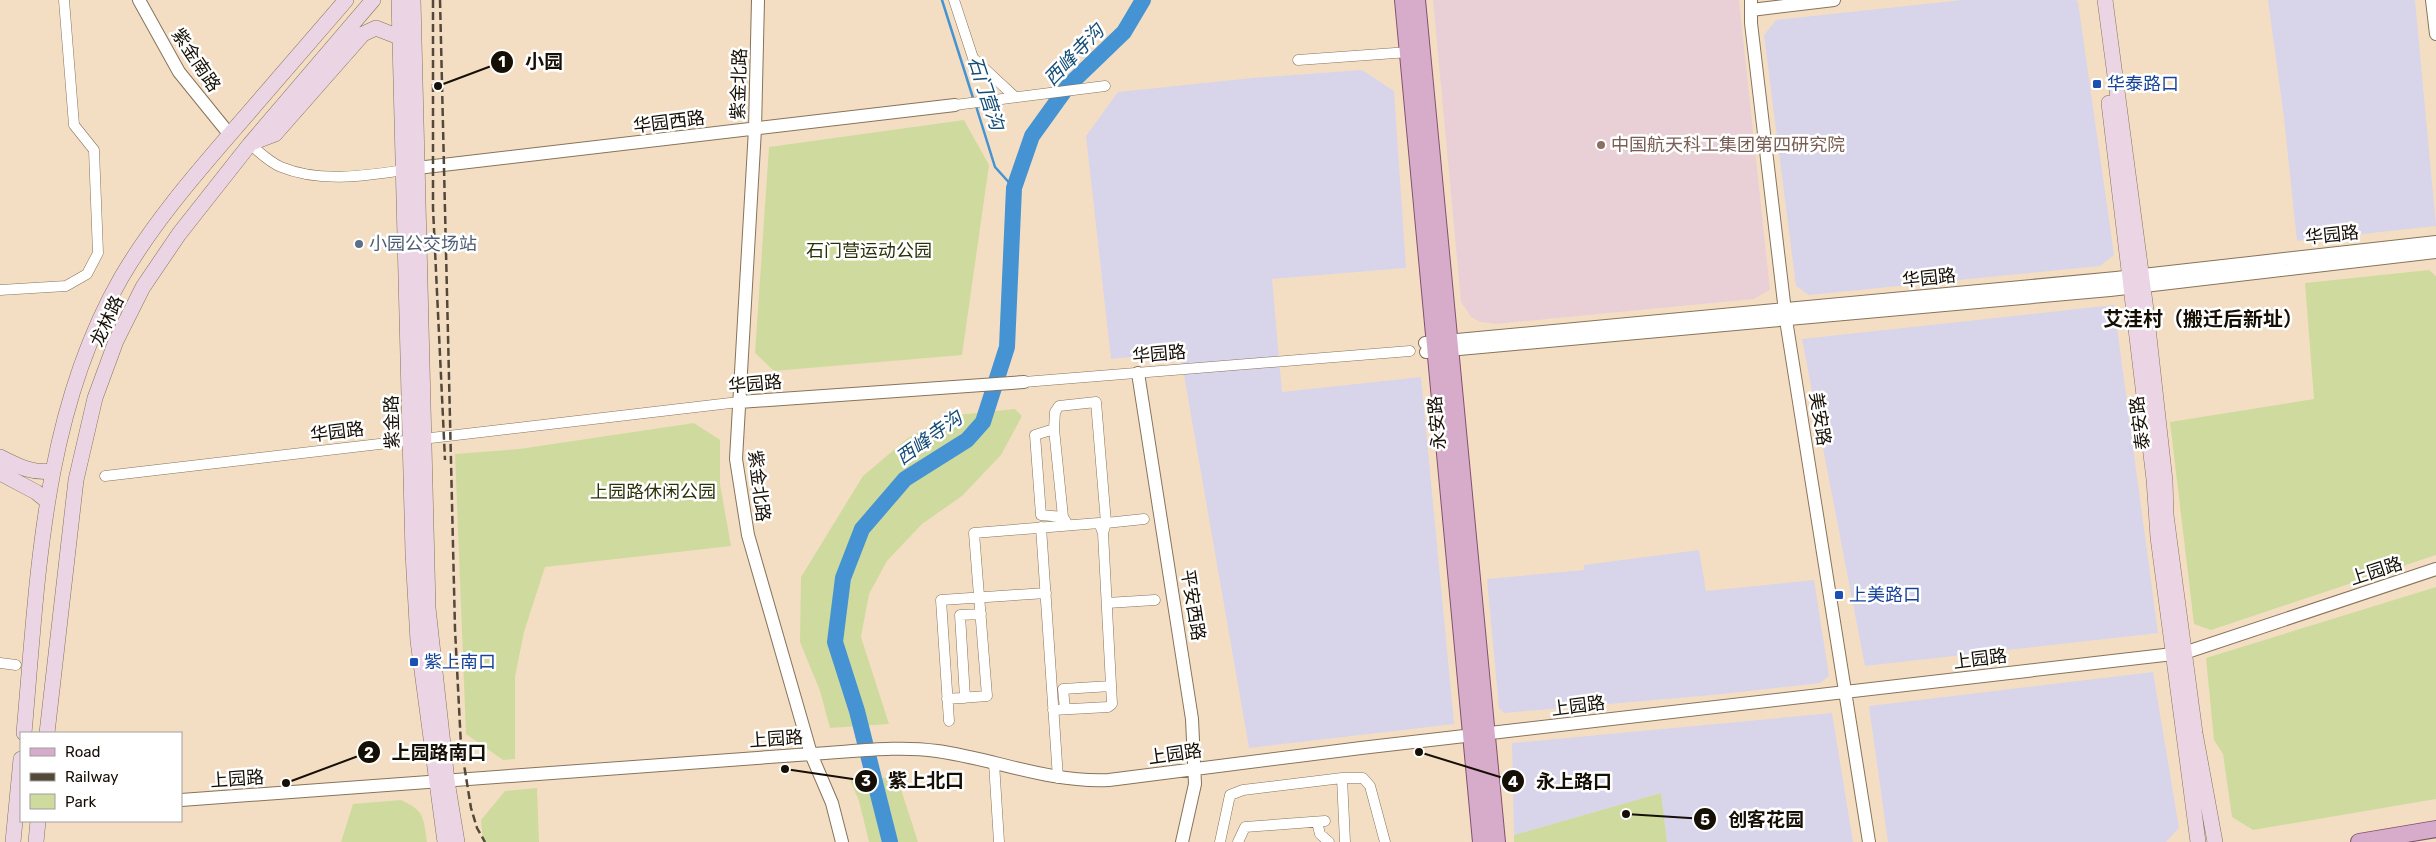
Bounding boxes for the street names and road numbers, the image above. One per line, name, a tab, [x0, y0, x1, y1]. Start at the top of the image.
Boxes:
street label: 紫金南路	[167, 24, 225, 96]
street label: 紫金北路	[727, 48, 751, 120]
street label: 华园西路	[632, 107, 706, 137]
street label: 华园路	[2304, 221, 2360, 249]
street label: 华园路	[1901, 264, 1957, 292]
street label: 龙林路	[86, 292, 128, 350]
street label: 华园路	[1131, 341, 1187, 367]
street label: 华园路	[727, 371, 783, 397]
street label: 美安路	[1805, 391, 1835, 447]
street label: 紫金路	[381, 395, 403, 449]
street label: 永安路	[1424, 395, 1450, 451]
street label: 泰安路	[2126, 395, 2154, 451]
street label: 华园路	[309, 418, 365, 446]
street label: 紫金北路	[744, 449, 774, 523]
street label: 上园路	[2347, 552, 2405, 590]
street label: 平安西路	[1177, 568, 1209, 642]
street label: 上园路	[1952, 645, 2008, 673]
street label: 上园路	[1550, 692, 1606, 720]
street label: 上园路	[748, 726, 804, 752]
street label: 上园路	[1147, 739, 1203, 769]
street label: 上园路	[209, 766, 265, 792]

